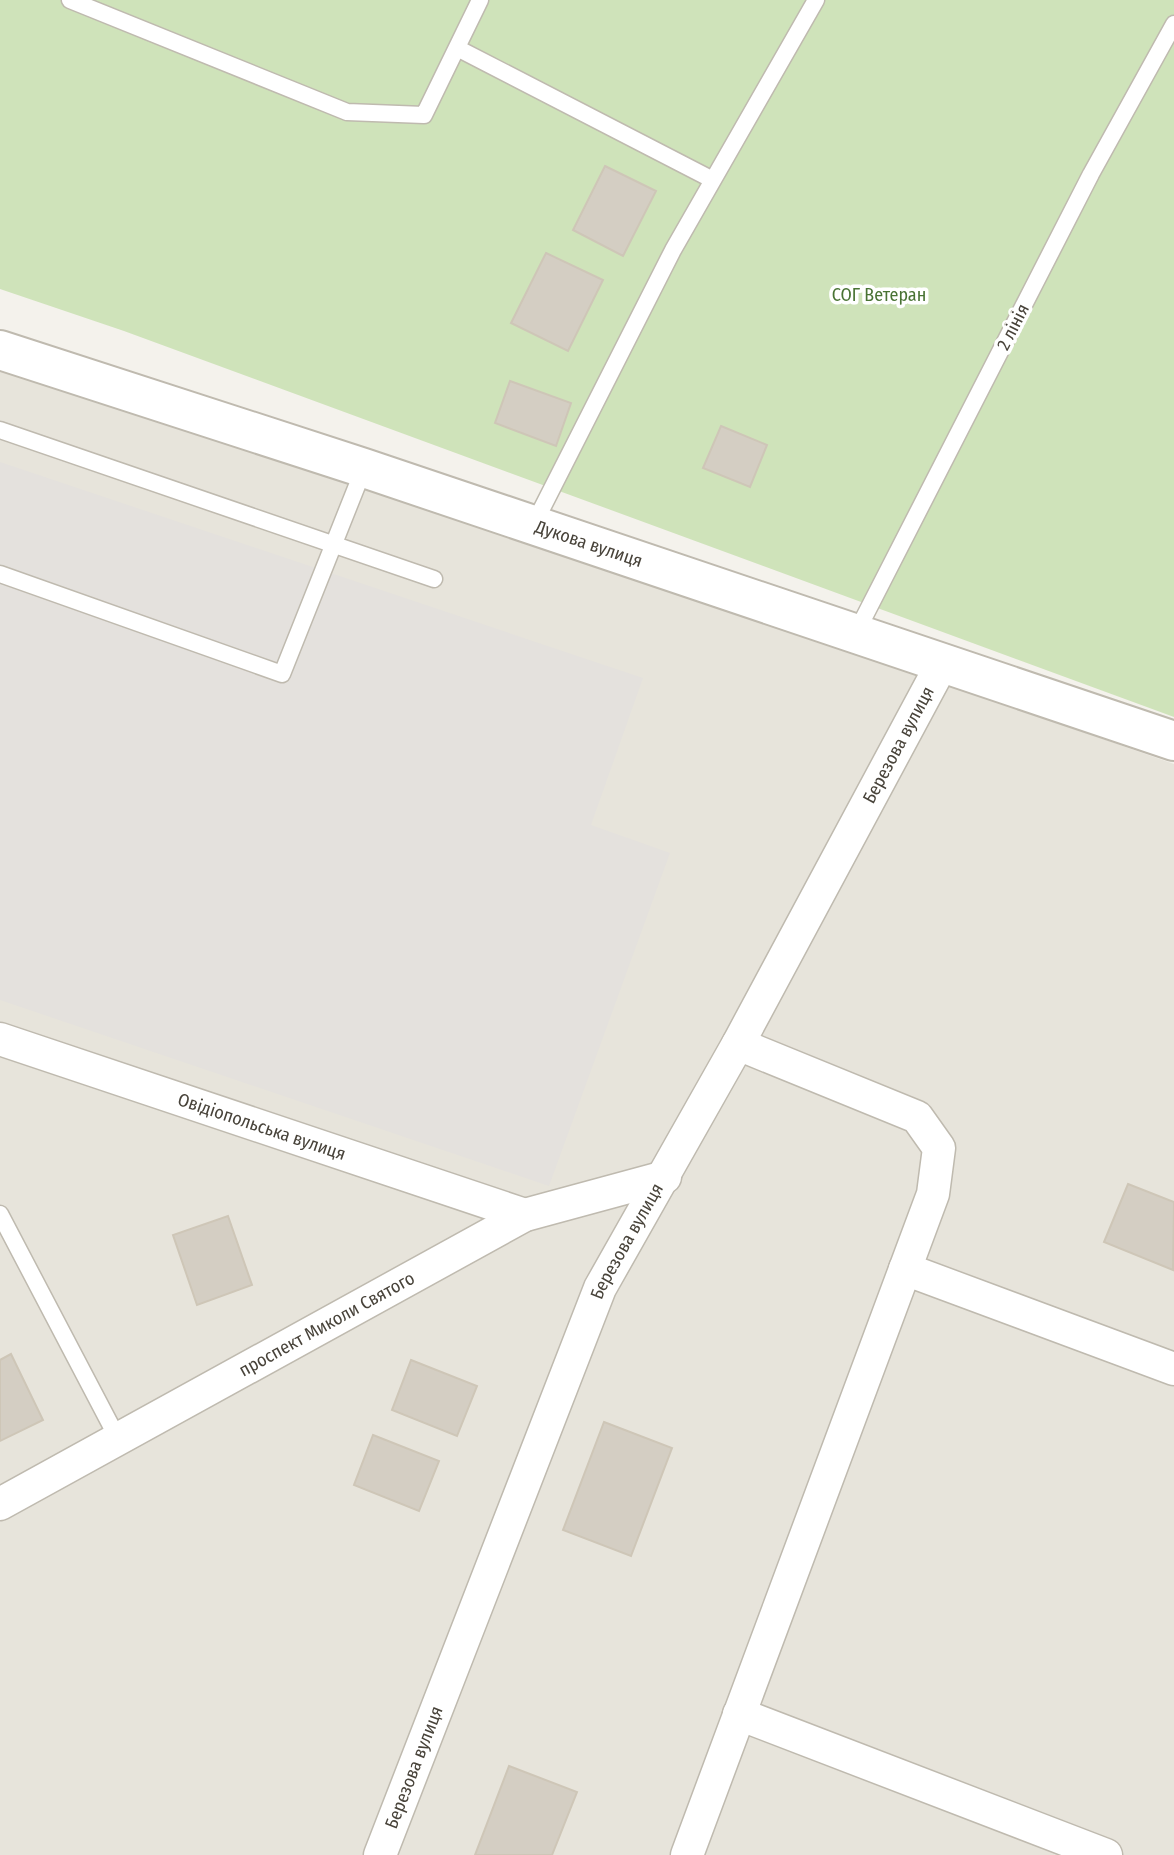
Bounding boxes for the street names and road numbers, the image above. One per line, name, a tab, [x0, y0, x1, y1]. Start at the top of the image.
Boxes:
street label: 2 лінія	[992, 300, 1034, 354]
street label: Дукова вулиця	[532, 515, 645, 572]
street label: Березова вулиця	[858, 682, 939, 807]
street label: Овідіопольська вулиця	[175, 1088, 349, 1165]
street label: Березова вулиця	[586, 1179, 668, 1302]
street label: проспект Миколи Святого	[235, 1267, 418, 1381]
street label: Березова вулиця	[380, 1703, 448, 1832]

